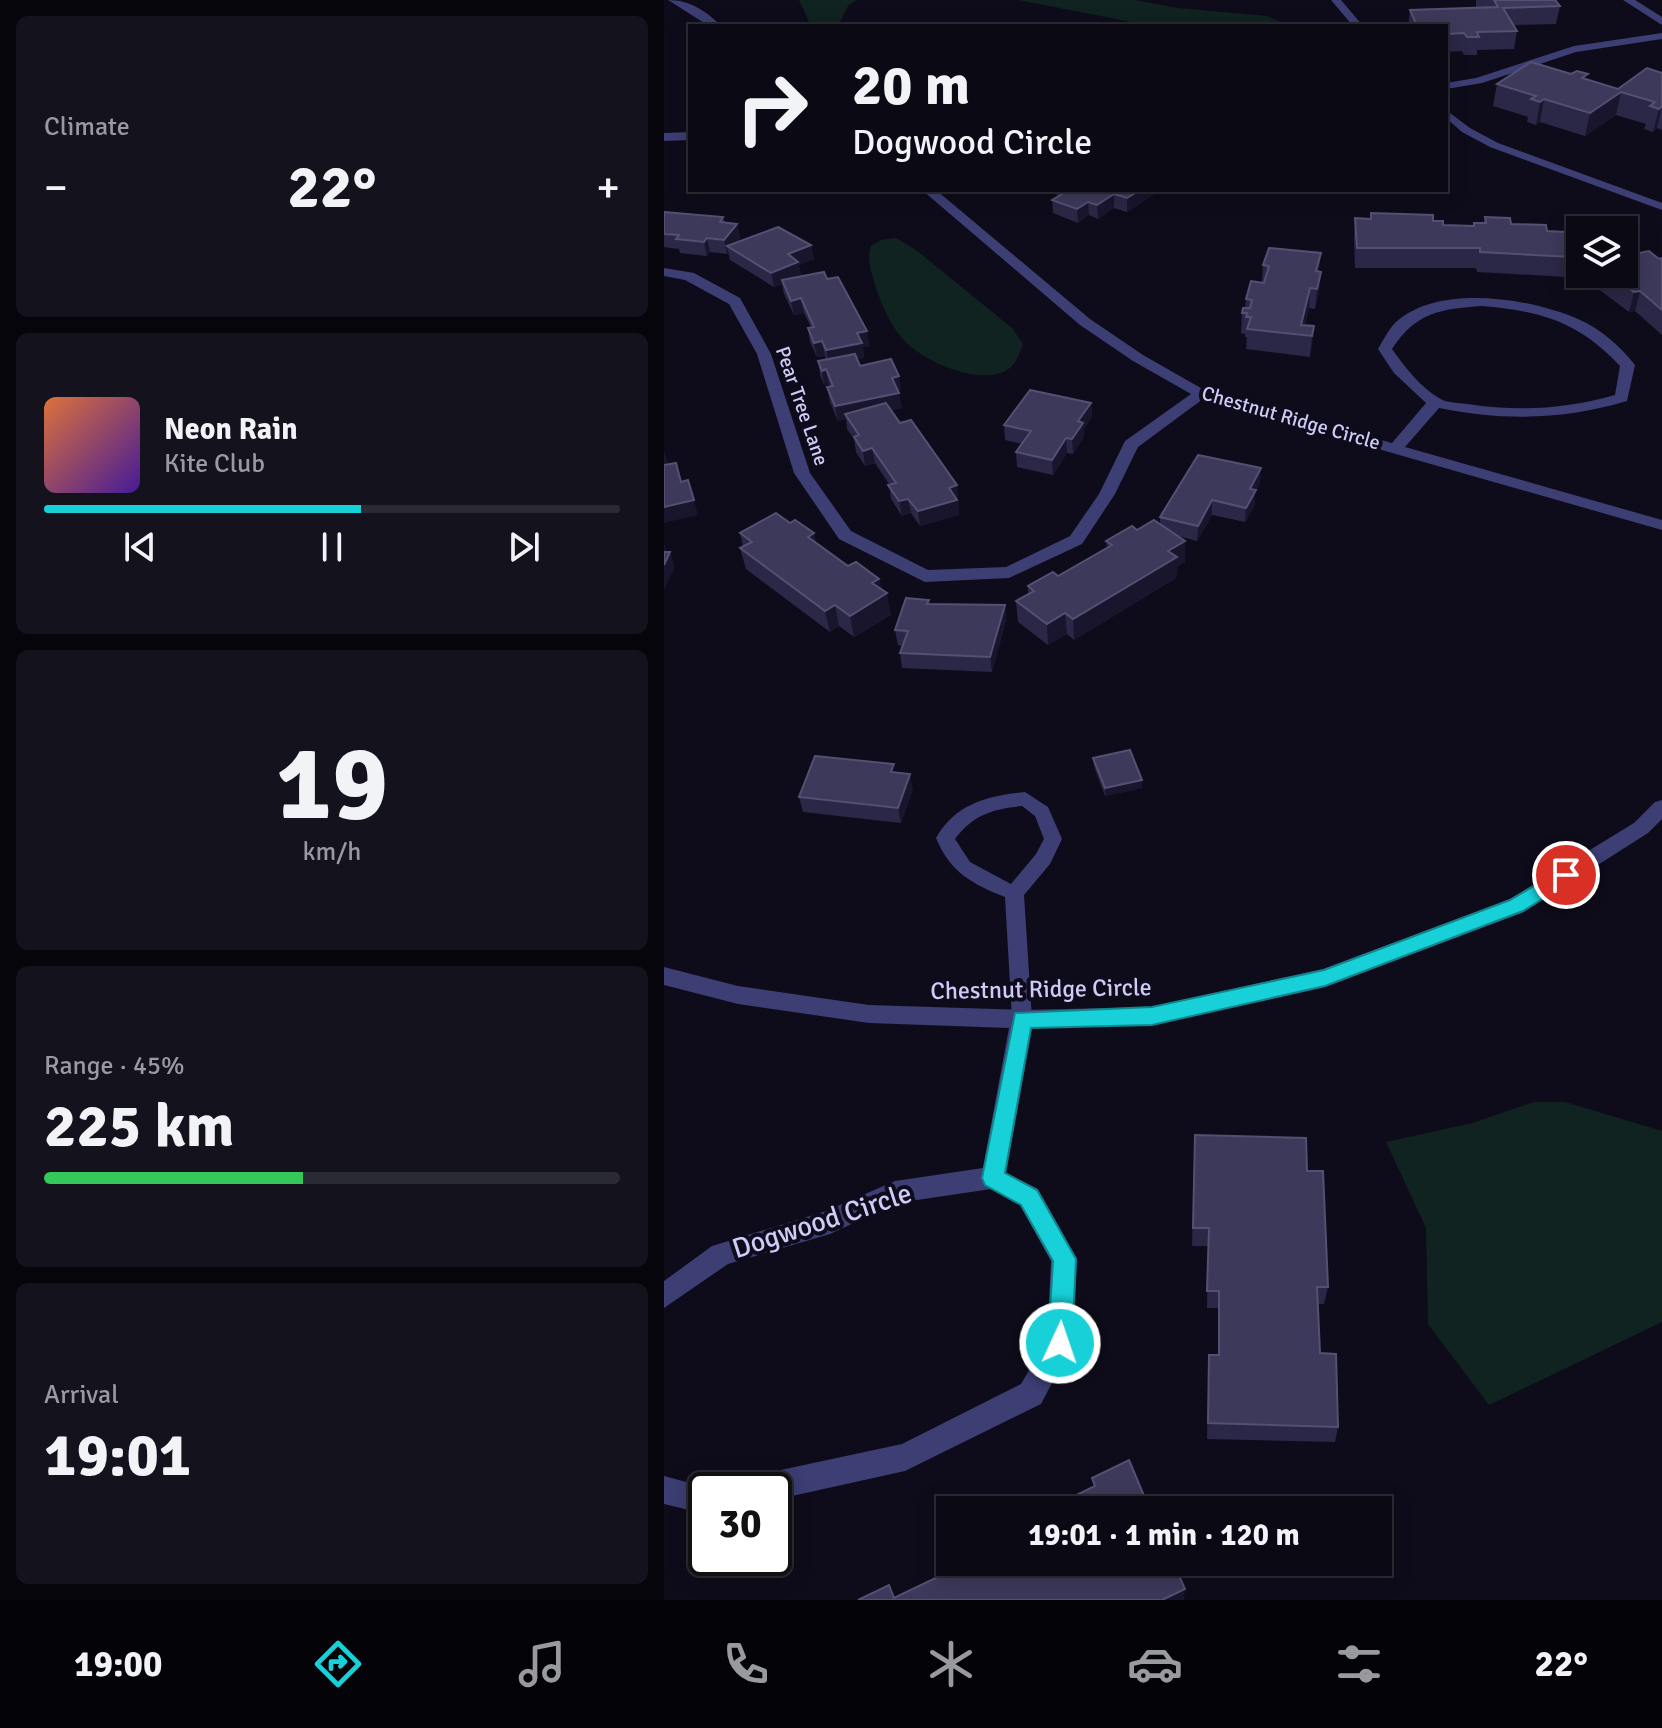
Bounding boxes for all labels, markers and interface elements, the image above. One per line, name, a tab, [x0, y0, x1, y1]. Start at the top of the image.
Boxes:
text: 20 m	[852, 51, 970, 120]
icon: right	[720, 56, 824, 160]
text: Climate	[44, 111, 130, 143]
text: Dogwood Circle	[852, 120, 1092, 165]
text: 22°	[288, 151, 376, 225]
text: −	[44, 161, 68, 215]
text: +	[596, 161, 620, 215]
map controls	[1566, 216, 1638, 288]
button: layers	[1566, 216, 1638, 288]
street label: Pear Tree Lane	[770, 343, 834, 469]
street label: Chestnut Ridge Circle	[1199, 381, 1383, 455]
text: Neon Rain	[164, 411, 298, 448]
text: Kite Club	[164, 448, 265, 480]
icon: previous	[118, 525, 162, 569]
icon: pause	[310, 525, 354, 569]
icon: next	[502, 525, 546, 569]
text: 19	[276, 720, 388, 848]
text: km/h	[303, 836, 361, 868]
pin	[1532, 841, 1600, 909]
icon: arrive	[1544, 853, 1588, 897]
street label: Chestnut Ridge Circle	[930, 972, 1152, 1006]
text: Range · 45%	[44, 1050, 185, 1082]
text: 225 km	[44, 1090, 234, 1164]
street label: Dogwood Circle	[728, 1176, 916, 1266]
position arrow	[1018, 1301, 1102, 1385]
text: Arrival	[44, 1379, 119, 1411]
text: 19:01	[44, 1419, 191, 1493]
speed limit sign: 30	[688, 1472, 792, 1576]
text: 19:01 · 1 min · 120 m	[1028, 1517, 1300, 1554]
icon: directions	[310, 1636, 366, 1692]
icon: music	[514, 1636, 570, 1692]
icon: phone	[718, 1636, 774, 1692]
icon: climate	[923, 1636, 979, 1692]
icon: car	[1127, 1636, 1183, 1692]
icon: filters	[1331, 1636, 1387, 1692]
text: 19:00	[74, 1642, 162, 1687]
text: 22°	[1535, 1642, 1588, 1687]

